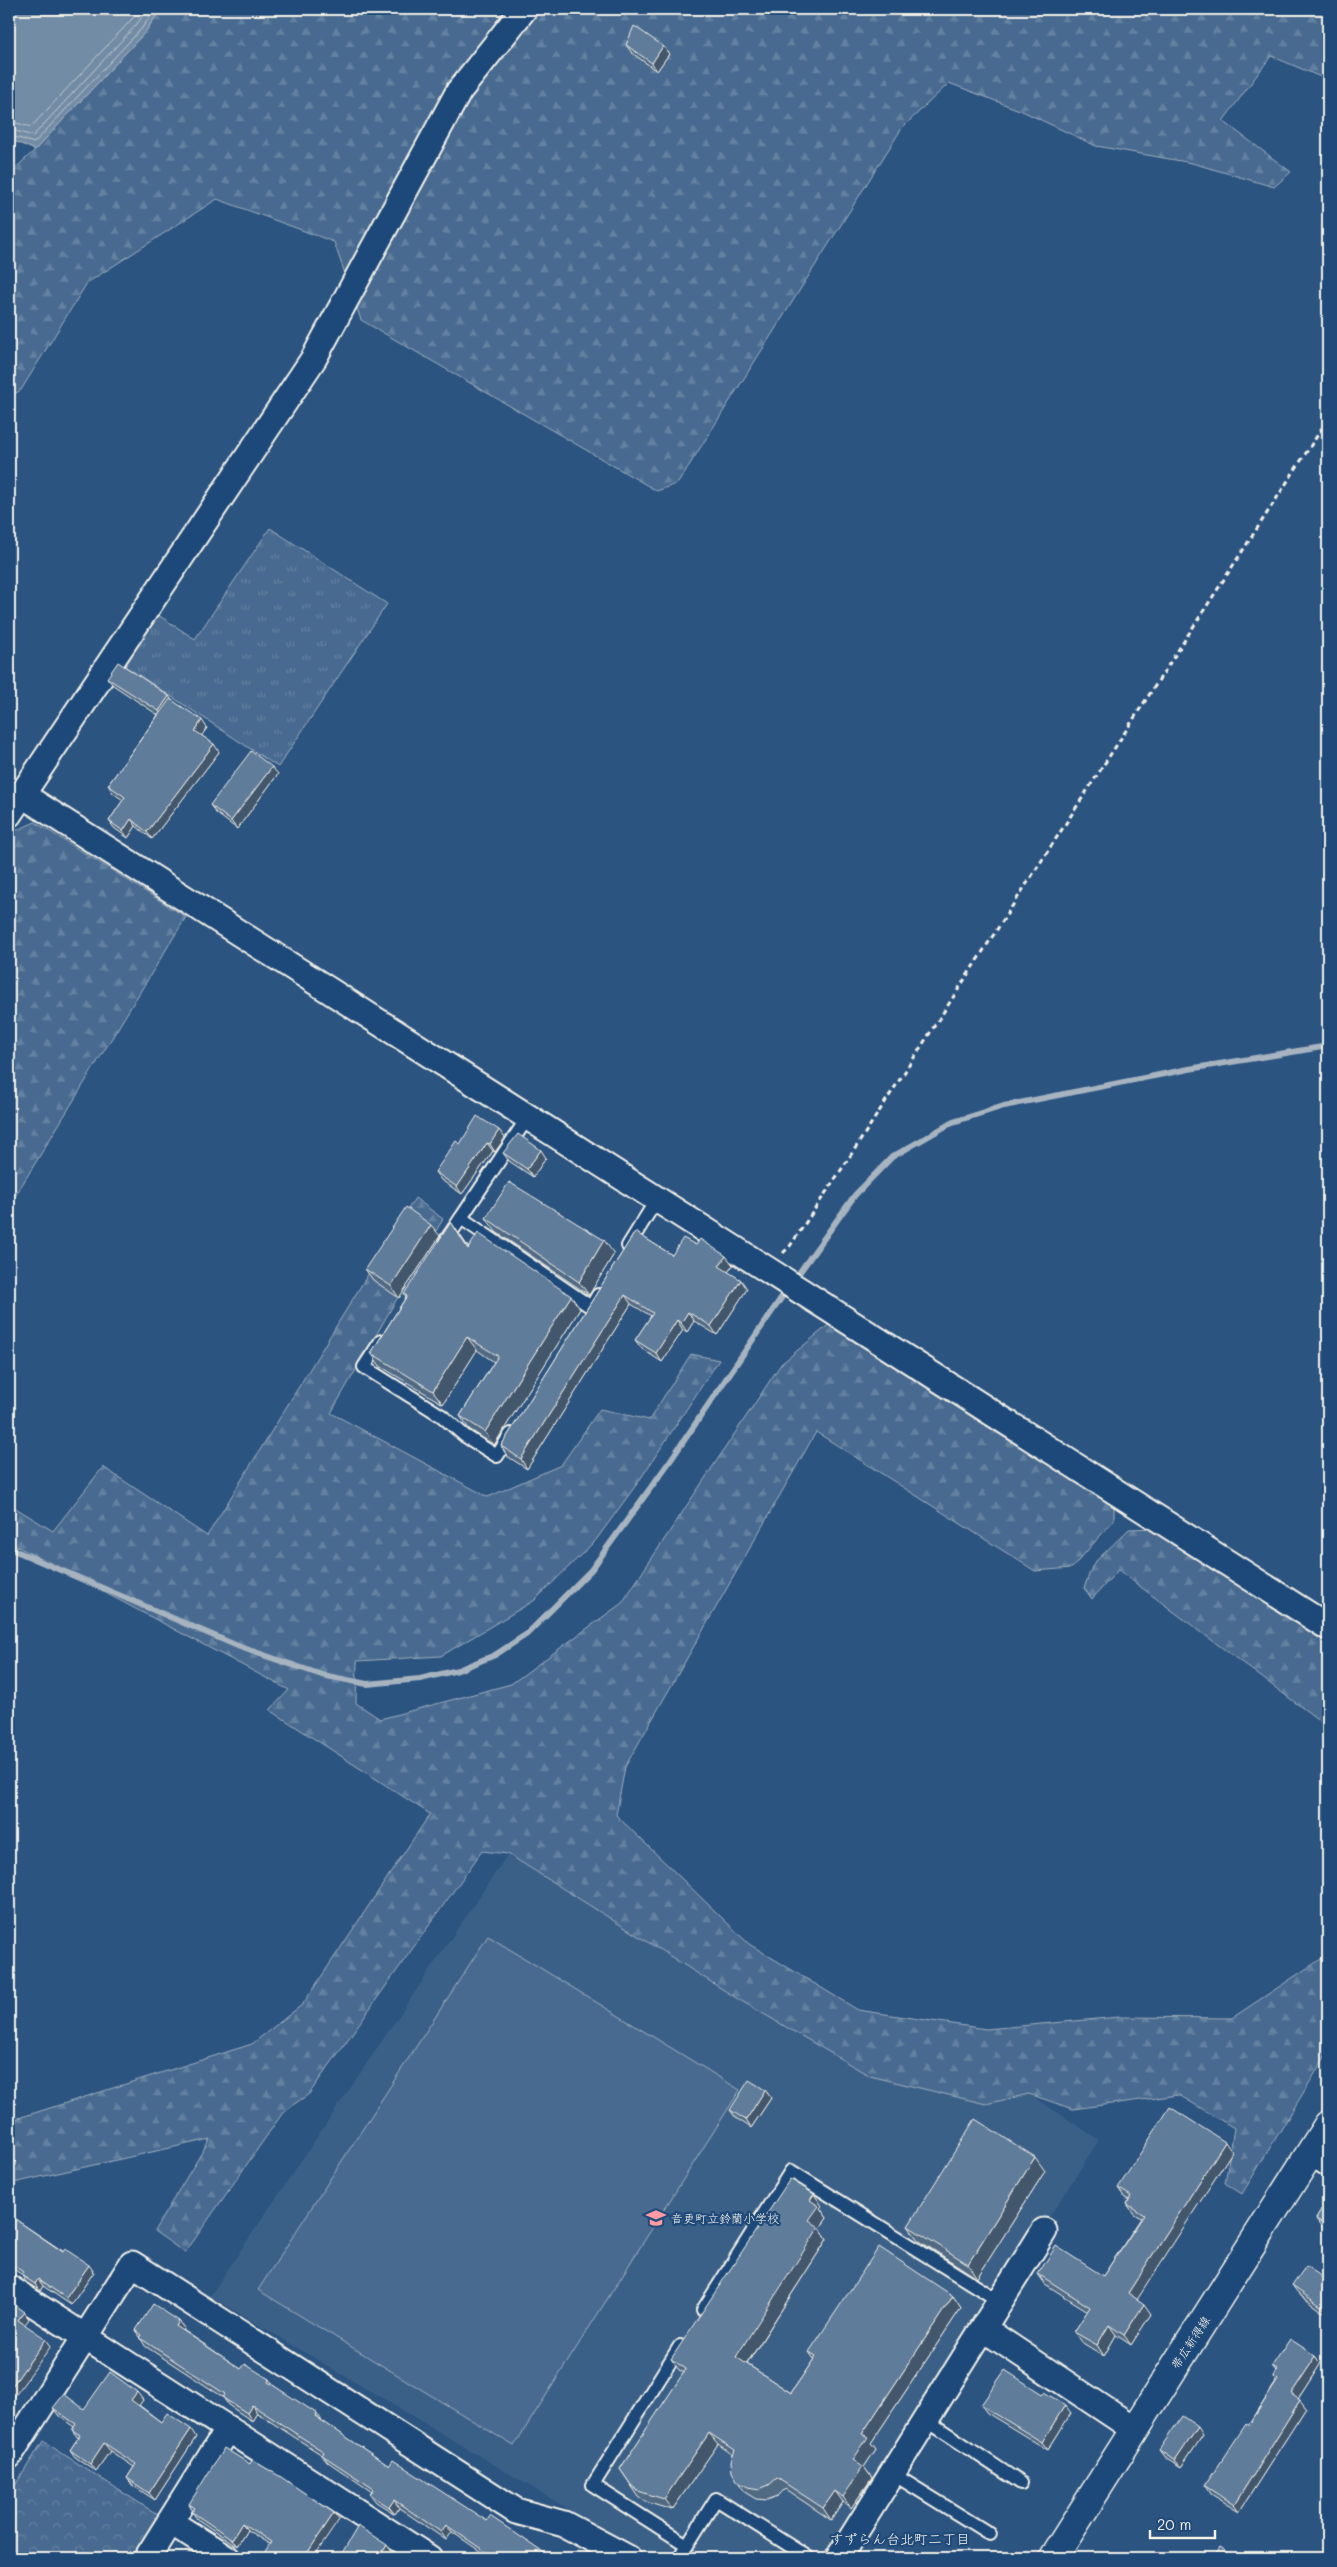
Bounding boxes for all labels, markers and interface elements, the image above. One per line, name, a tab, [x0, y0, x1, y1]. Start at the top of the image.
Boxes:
school or university icon: 音更町立鈴蘭小学校	[645, 2207, 667, 2229]
place label: 音更町立鈴蘭小学校	[671, 2210, 779, 2226]
street label: 帯広新得線	[1167, 2312, 1213, 2372]
scale bar	[1150, 2507, 1214, 2539]
text: 20 m	[1157, 2514, 1191, 2534]
district label: すずらん台北町二丁目	[830, 2529, 970, 2548]

